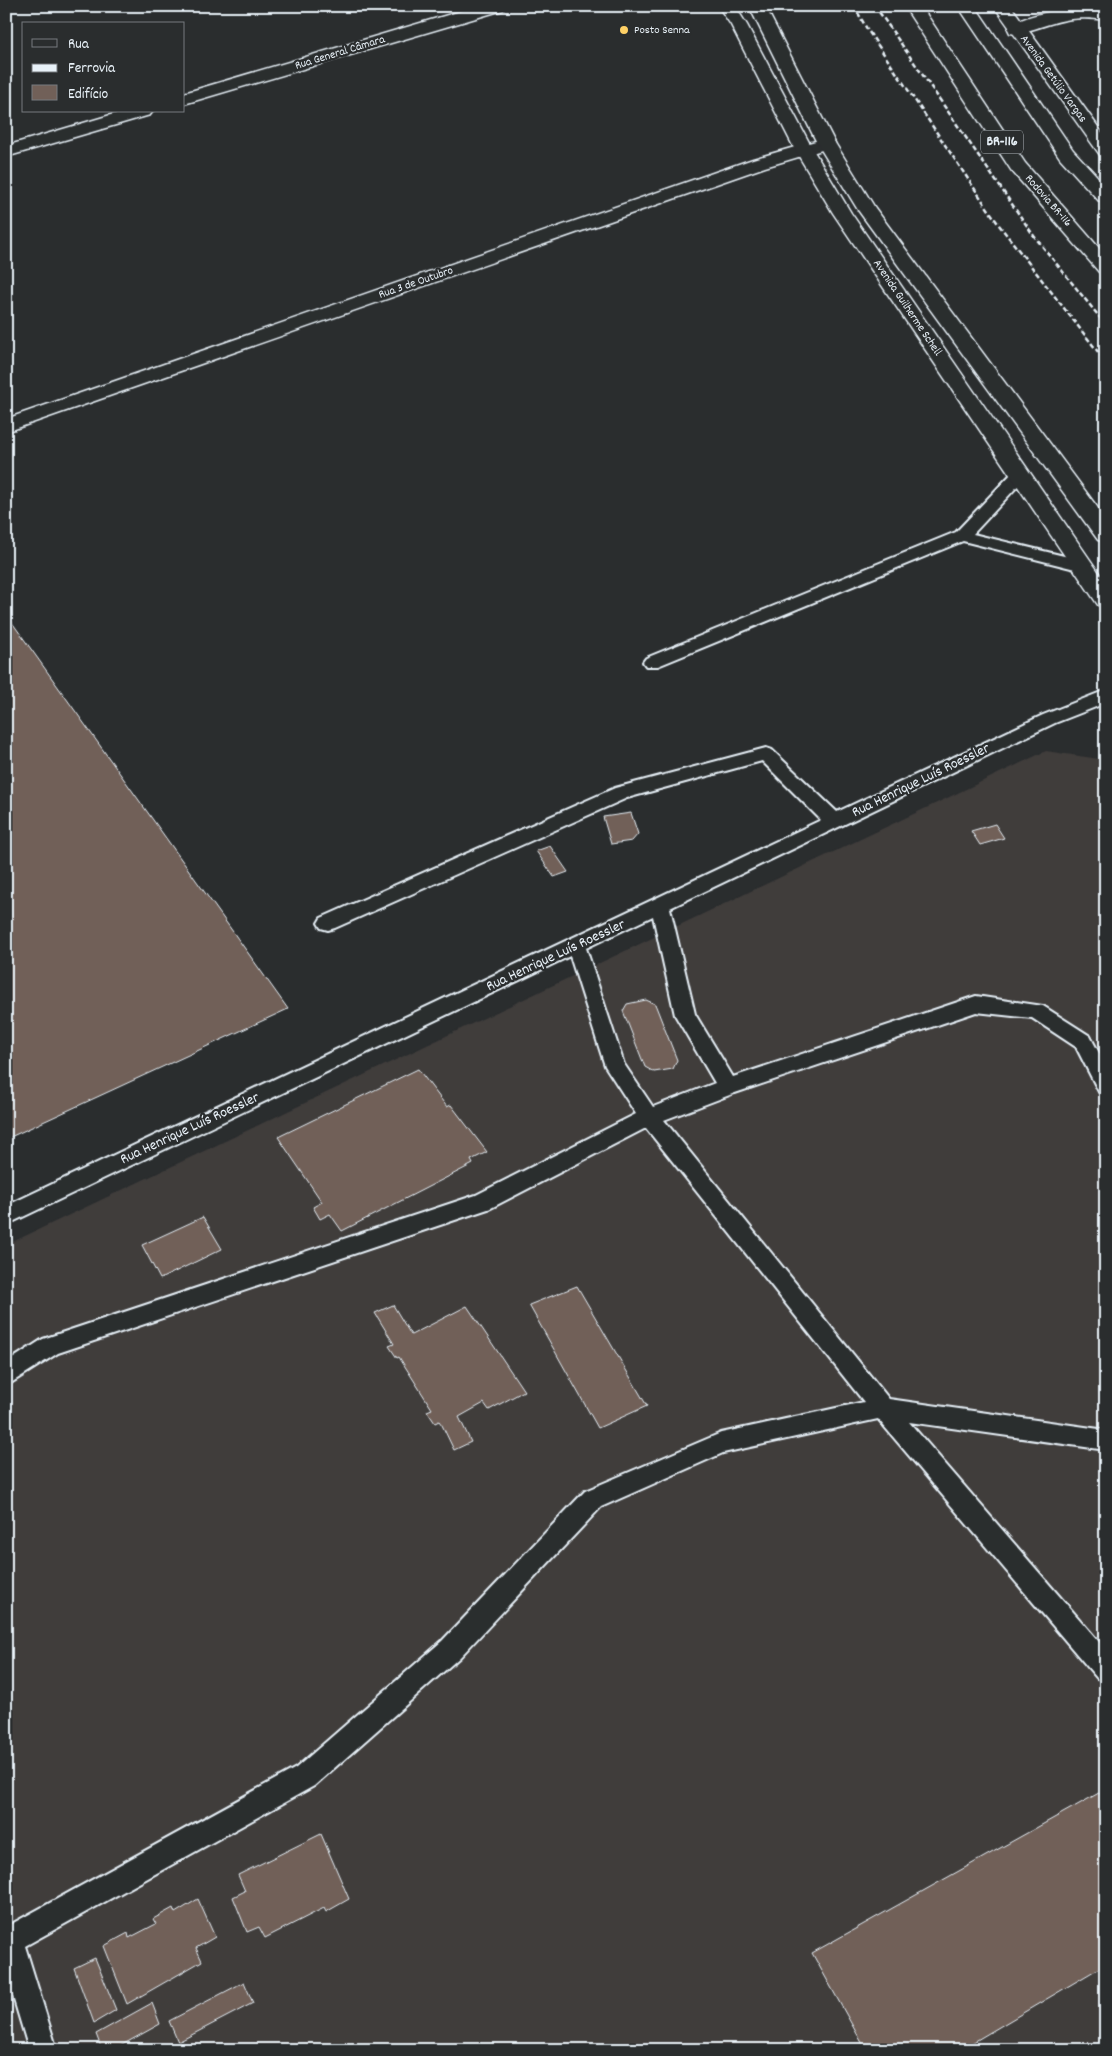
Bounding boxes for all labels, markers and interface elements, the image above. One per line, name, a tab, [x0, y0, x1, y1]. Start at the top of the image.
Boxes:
legend	[22, 22, 185, 112]
place label: Posto Senna	[634, 22, 690, 39]
marker: Posto Senna	[618, 24, 630, 36]
street label: Rua General Câmara	[293, 31, 387, 75]
street label: Avenida Getúlio Vargas	[1015, 32, 1091, 126]
text: Rua	[68, 34, 90, 56]
text: Ferrovia	[68, 58, 116, 80]
text: Edifício	[68, 84, 108, 106]
road number: BR-116	[981, 130, 1023, 154]
street label: Rodovia BR-116	[1020, 171, 1076, 231]
street label: Avenida Guilherme Schell	[868, 256, 946, 360]
street label: Rua 3 de Outubro	[376, 262, 456, 304]
street label: Rua Henrique Luís Roessler	[848, 738, 994, 824]
street label: Rua Henrique Luís Roessler	[483, 914, 629, 998]
street label: Rua Henrique Luís Roessler	[117, 1087, 263, 1171]

